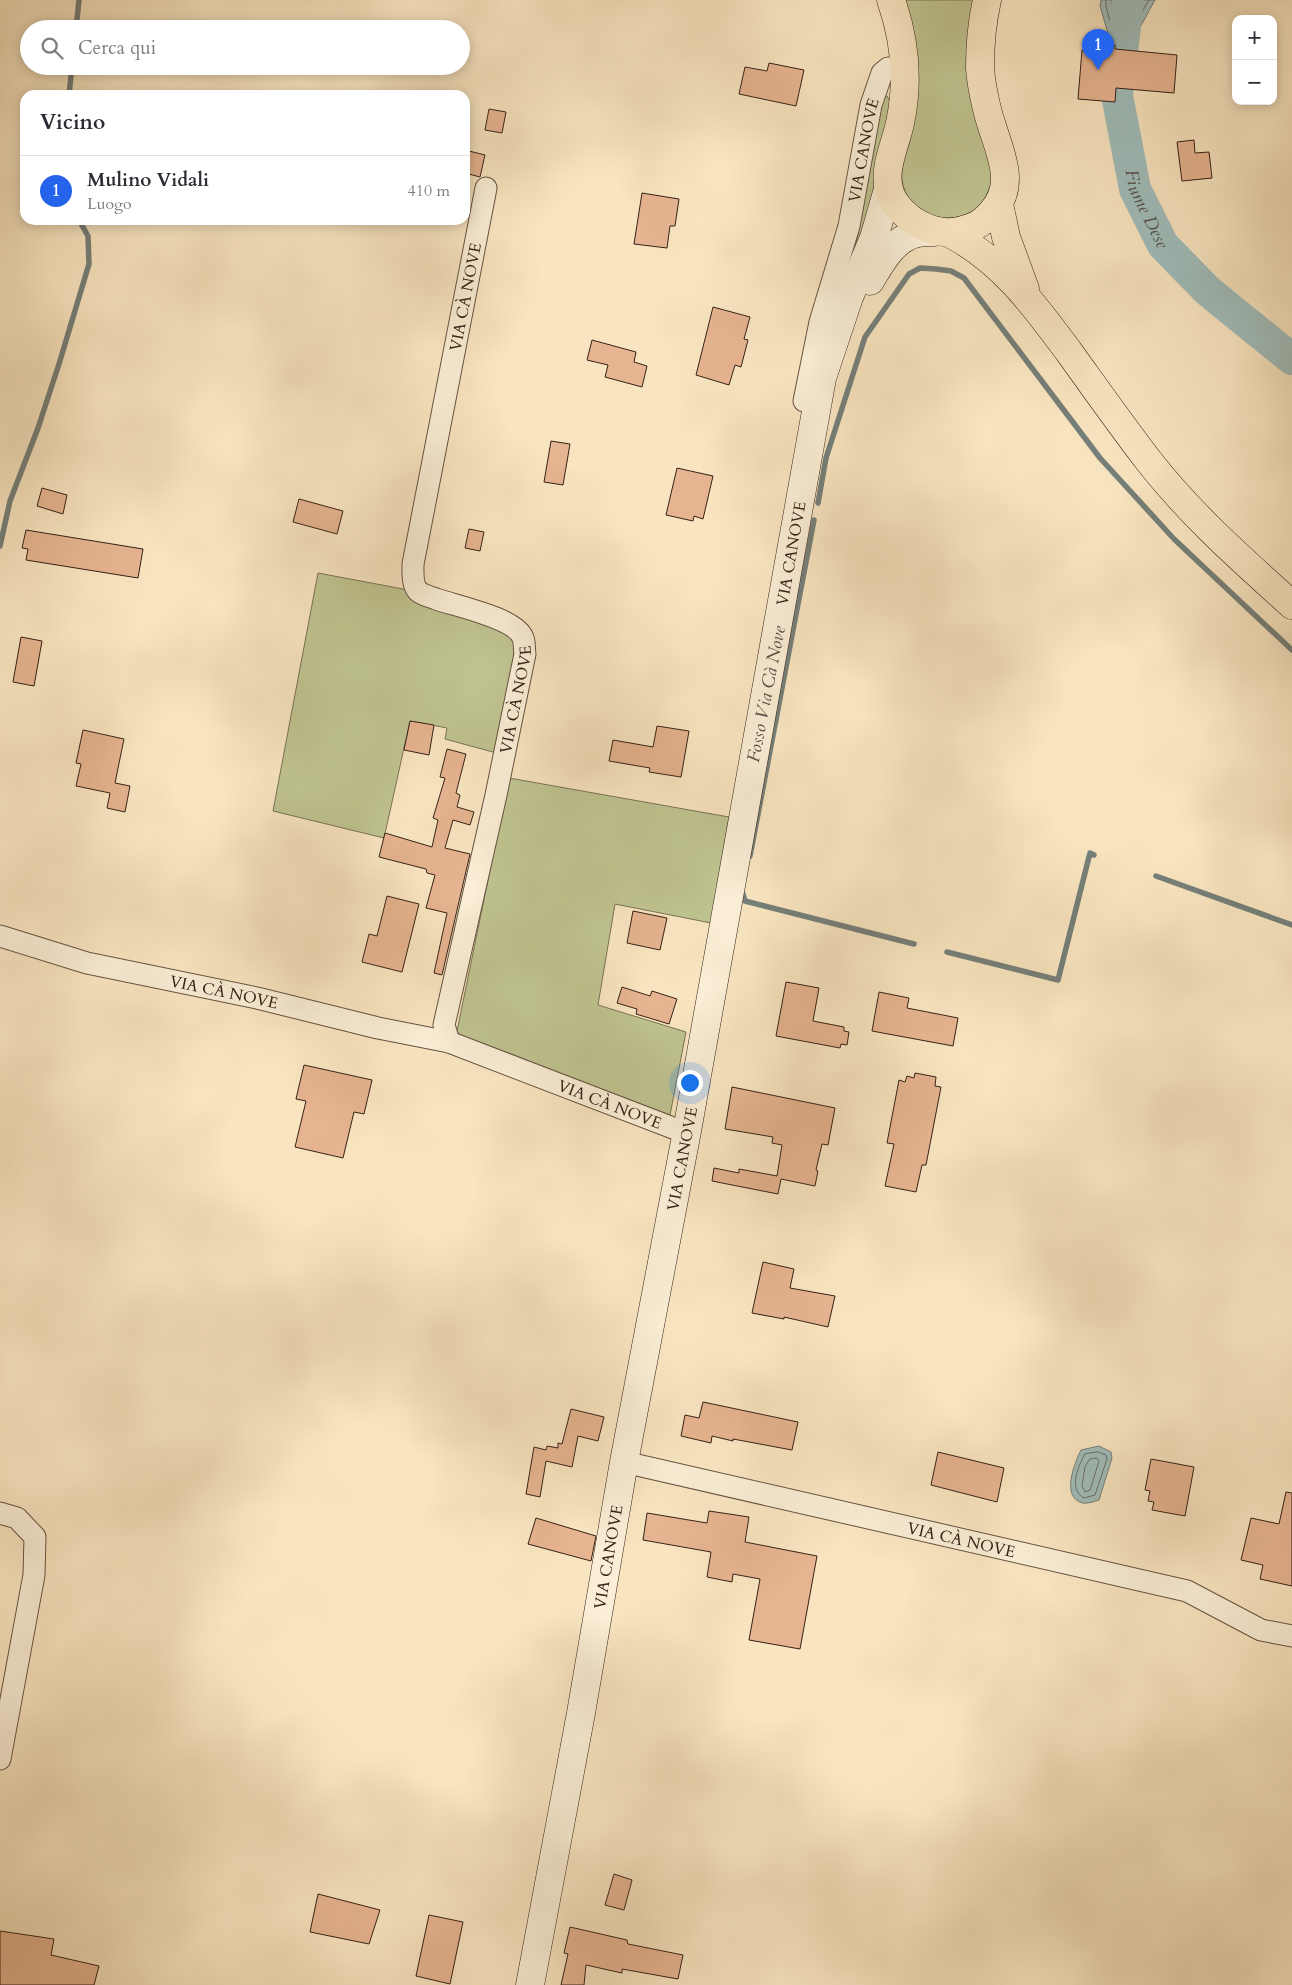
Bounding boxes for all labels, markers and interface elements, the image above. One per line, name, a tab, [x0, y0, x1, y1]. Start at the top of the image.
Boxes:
map controls	[1232, 15, 1277, 105]
button: +	[1232, 15, 1277, 60]
search box	[20, 20, 470, 75]
pin: 1	[1082, 29, 1114, 70]
icon: search	[38, 34, 66, 62]
text: Cerca qui	[78, 35, 156, 61]
button: −	[1232, 60, 1277, 105]
street label: VIA CANOVE	[844, 95, 885, 204]
text: Vicino	[40, 108, 105, 137]
text: Mulino Vidali	[87, 167, 209, 193]
water label: Fiume Dese	[1119, 167, 1175, 254]
text: 1	[52, 180, 60, 202]
text: 410 m	[408, 180, 450, 202]
text: Luogo	[87, 193, 132, 215]
street label: VIA CÀ NOVE	[445, 241, 487, 353]
street label: VIA CANOVE	[771, 500, 812, 608]
water label: Fosso Via Cà Nove	[741, 623, 792, 764]
street label: VIA CÀ NOVE	[495, 645, 537, 756]
street label: VIA CÀ NOVE	[168, 970, 280, 1015]
your location	[677, 1070, 703, 1096]
street label: VIA CÀ NOVE	[554, 1075, 665, 1135]
street label: VIA CANOVE	[662, 1105, 703, 1213]
street label: VIA CANOVE	[589, 1503, 628, 1611]
street label: VIA CÀ NOVE	[905, 1517, 1017, 1563]

